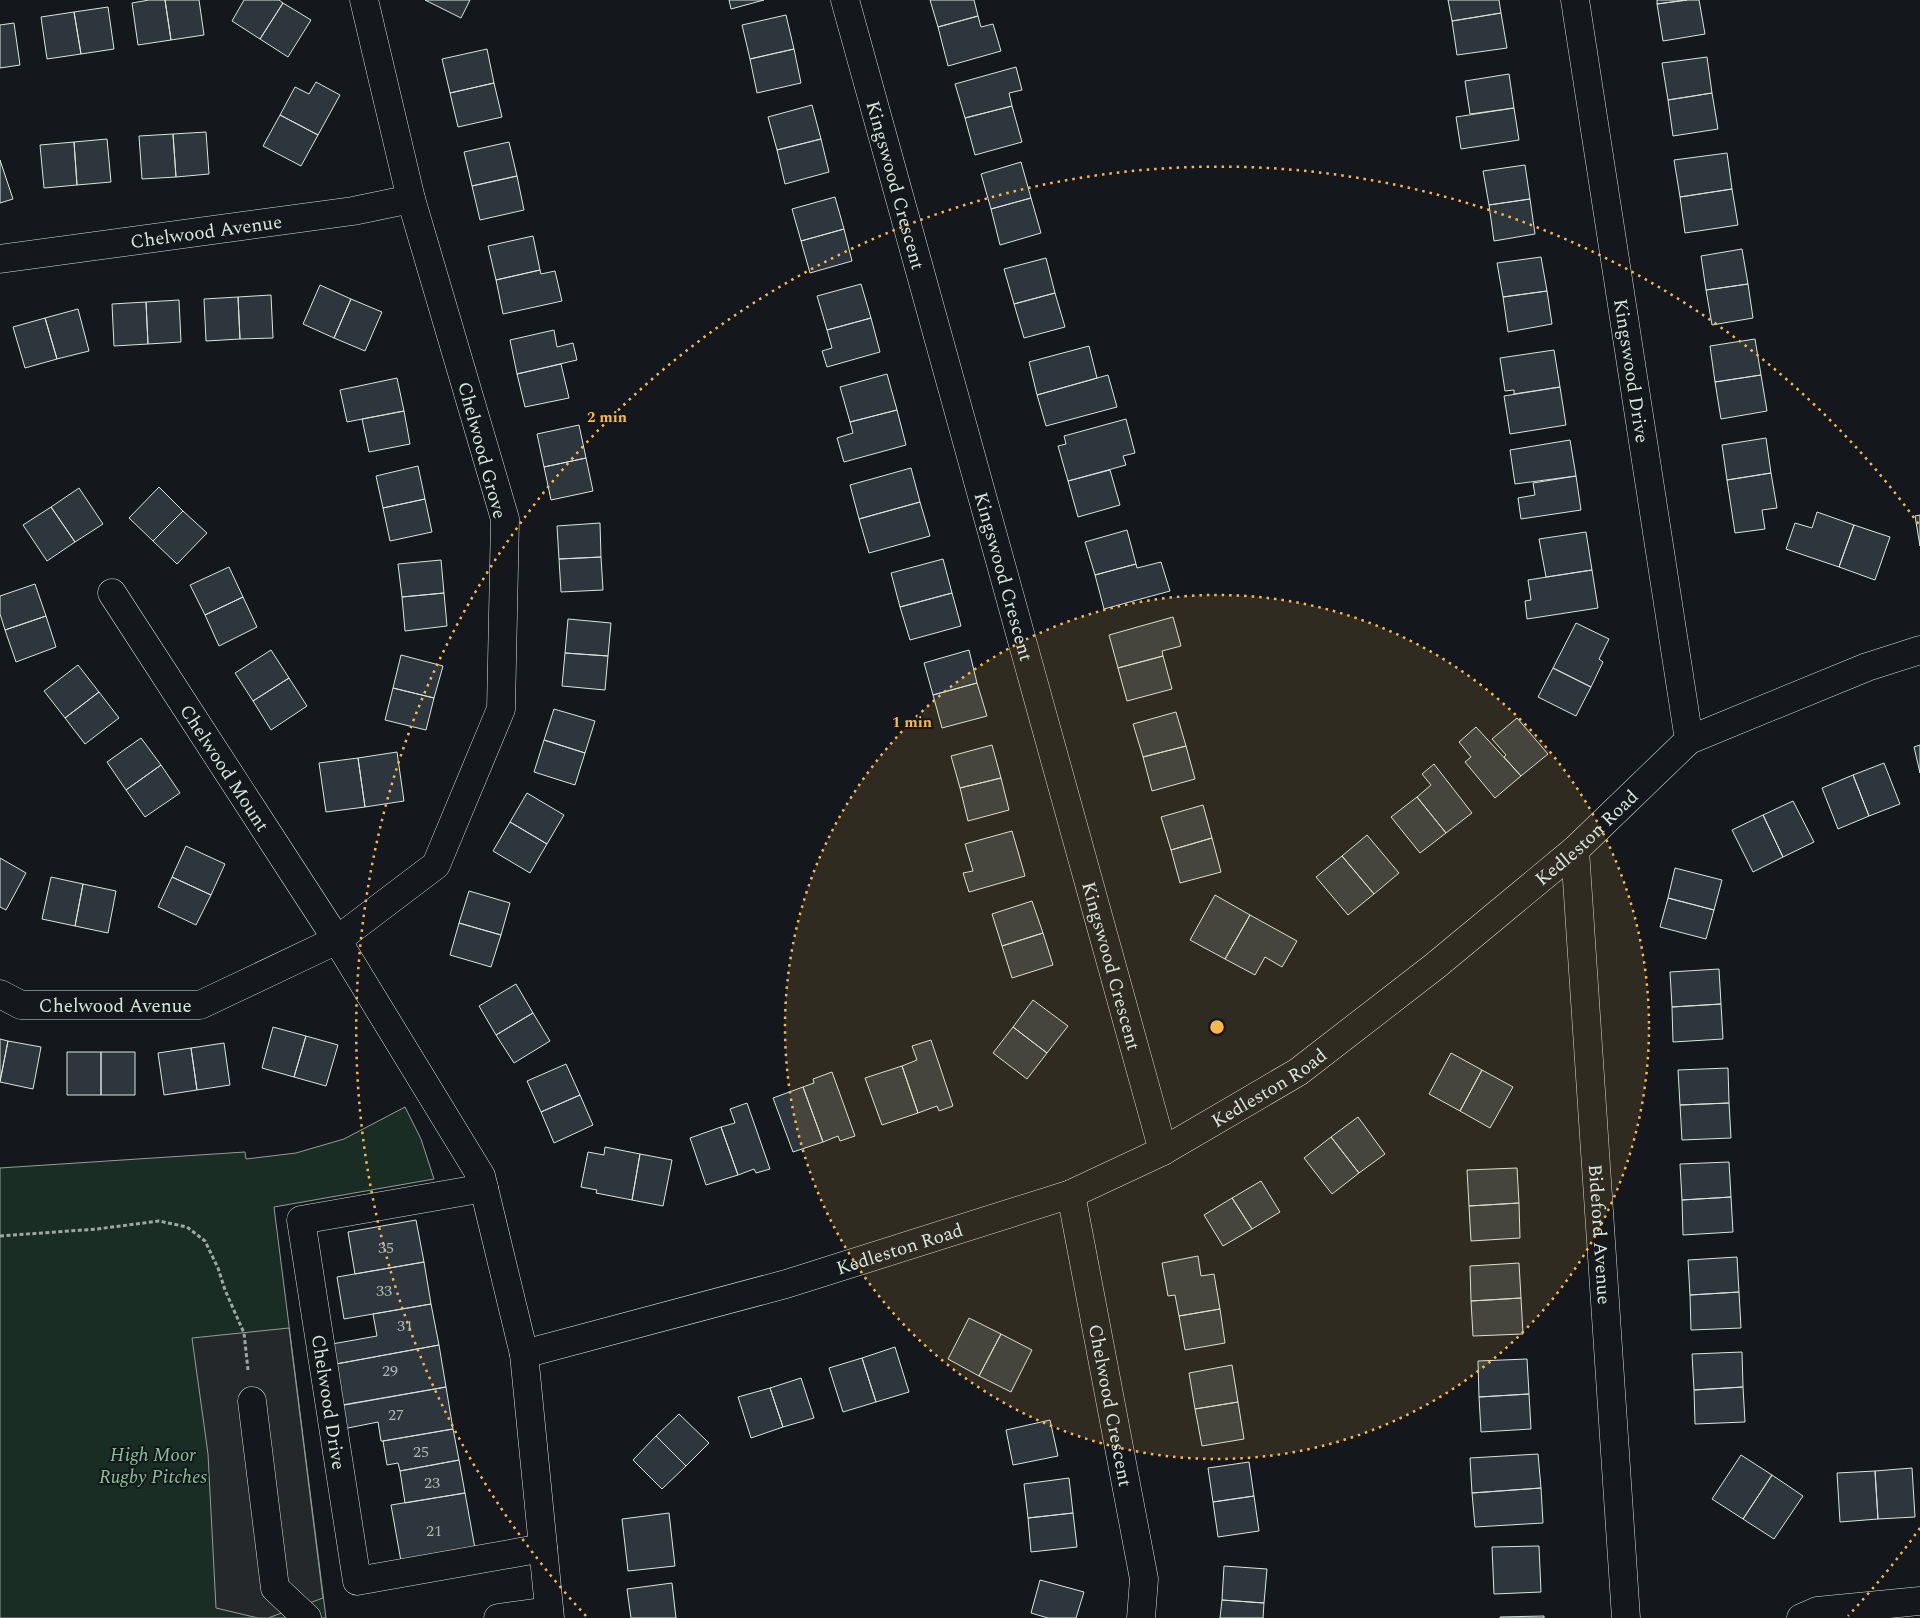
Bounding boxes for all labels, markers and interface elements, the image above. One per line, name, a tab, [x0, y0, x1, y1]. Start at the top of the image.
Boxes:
street label: Kingswood Crescent	[858, 98, 932, 273]
street label: Chelwood Avenue	[129, 208, 284, 257]
street label: Kingswood Drive	[1605, 297, 1656, 445]
street label: Chelwood Grove	[449, 379, 514, 522]
text: 2 min	[587, 406, 627, 429]
street label: Kingswood Crescent	[966, 489, 1040, 665]
street label: Chelwood Mount	[172, 699, 276, 838]
text: 1 min	[892, 711, 932, 734]
street label: Kedleston Road	[1529, 783, 1646, 893]
street label: Kingswood Crescent	[1073, 878, 1148, 1054]
street label: Chelwood Avenue	[39, 992, 192, 1021]
centre of rings	[1208, 1018, 1226, 1036]
street label: Kedleston Road	[1206, 1042, 1334, 1136]
street label: Bideford Avenue	[1580, 1163, 1618, 1305]
street label: Kedleston Road	[833, 1216, 967, 1283]
house number: 35	[378, 1236, 394, 1260]
house number: 33	[376, 1279, 392, 1303]
house number: 31	[397, 1314, 413, 1338]
street label: Chelwood Crescent	[1080, 1322, 1139, 1490]
street label: Chelwood Drive	[303, 1333, 353, 1472]
house number: 29	[382, 1359, 398, 1383]
house number: 27	[388, 1403, 404, 1427]
house number: 25	[413, 1440, 429, 1464]
park label: High Moor Rugby Pitches	[99, 1441, 207, 1492]
house number: 23	[424, 1471, 440, 1495]
house number: 21	[426, 1519, 442, 1543]

